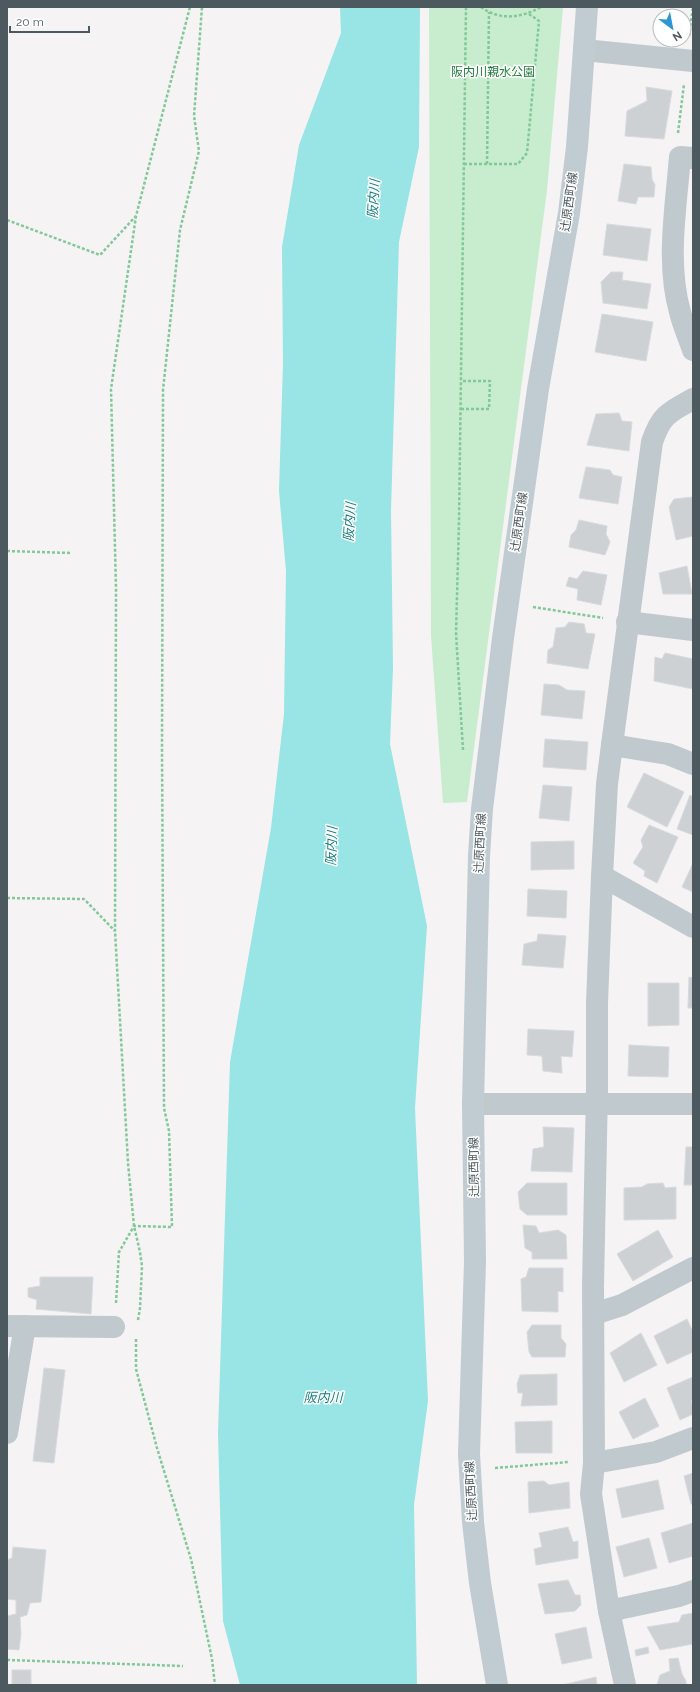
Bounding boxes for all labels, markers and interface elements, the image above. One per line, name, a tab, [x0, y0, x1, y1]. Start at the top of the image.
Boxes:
scale bar	[10, 8, 89, 34]
north arrow	[652, 8, 692, 48]
text: 20 m	[16, 15, 44, 29]
text: N	[670, 28, 684, 44]
park label: 阪内川親水公園	[451, 65, 535, 79]
street label: 辻原西町線	[558, 171, 580, 233]
water label: 阪内川	[365, 177, 382, 219]
street label: 辻原西町線	[508, 491, 530, 553]
water label: 阪内川	[341, 500, 358, 542]
street label: 辻原西町線	[471, 813, 489, 873]
water label: 阪内川	[323, 824, 340, 866]
street label: 辻原西町線	[466, 1137, 482, 1197]
water label: 阪内川	[303, 1390, 344, 1405]
street label: 辻原西町線	[462, 1461, 480, 1521]

